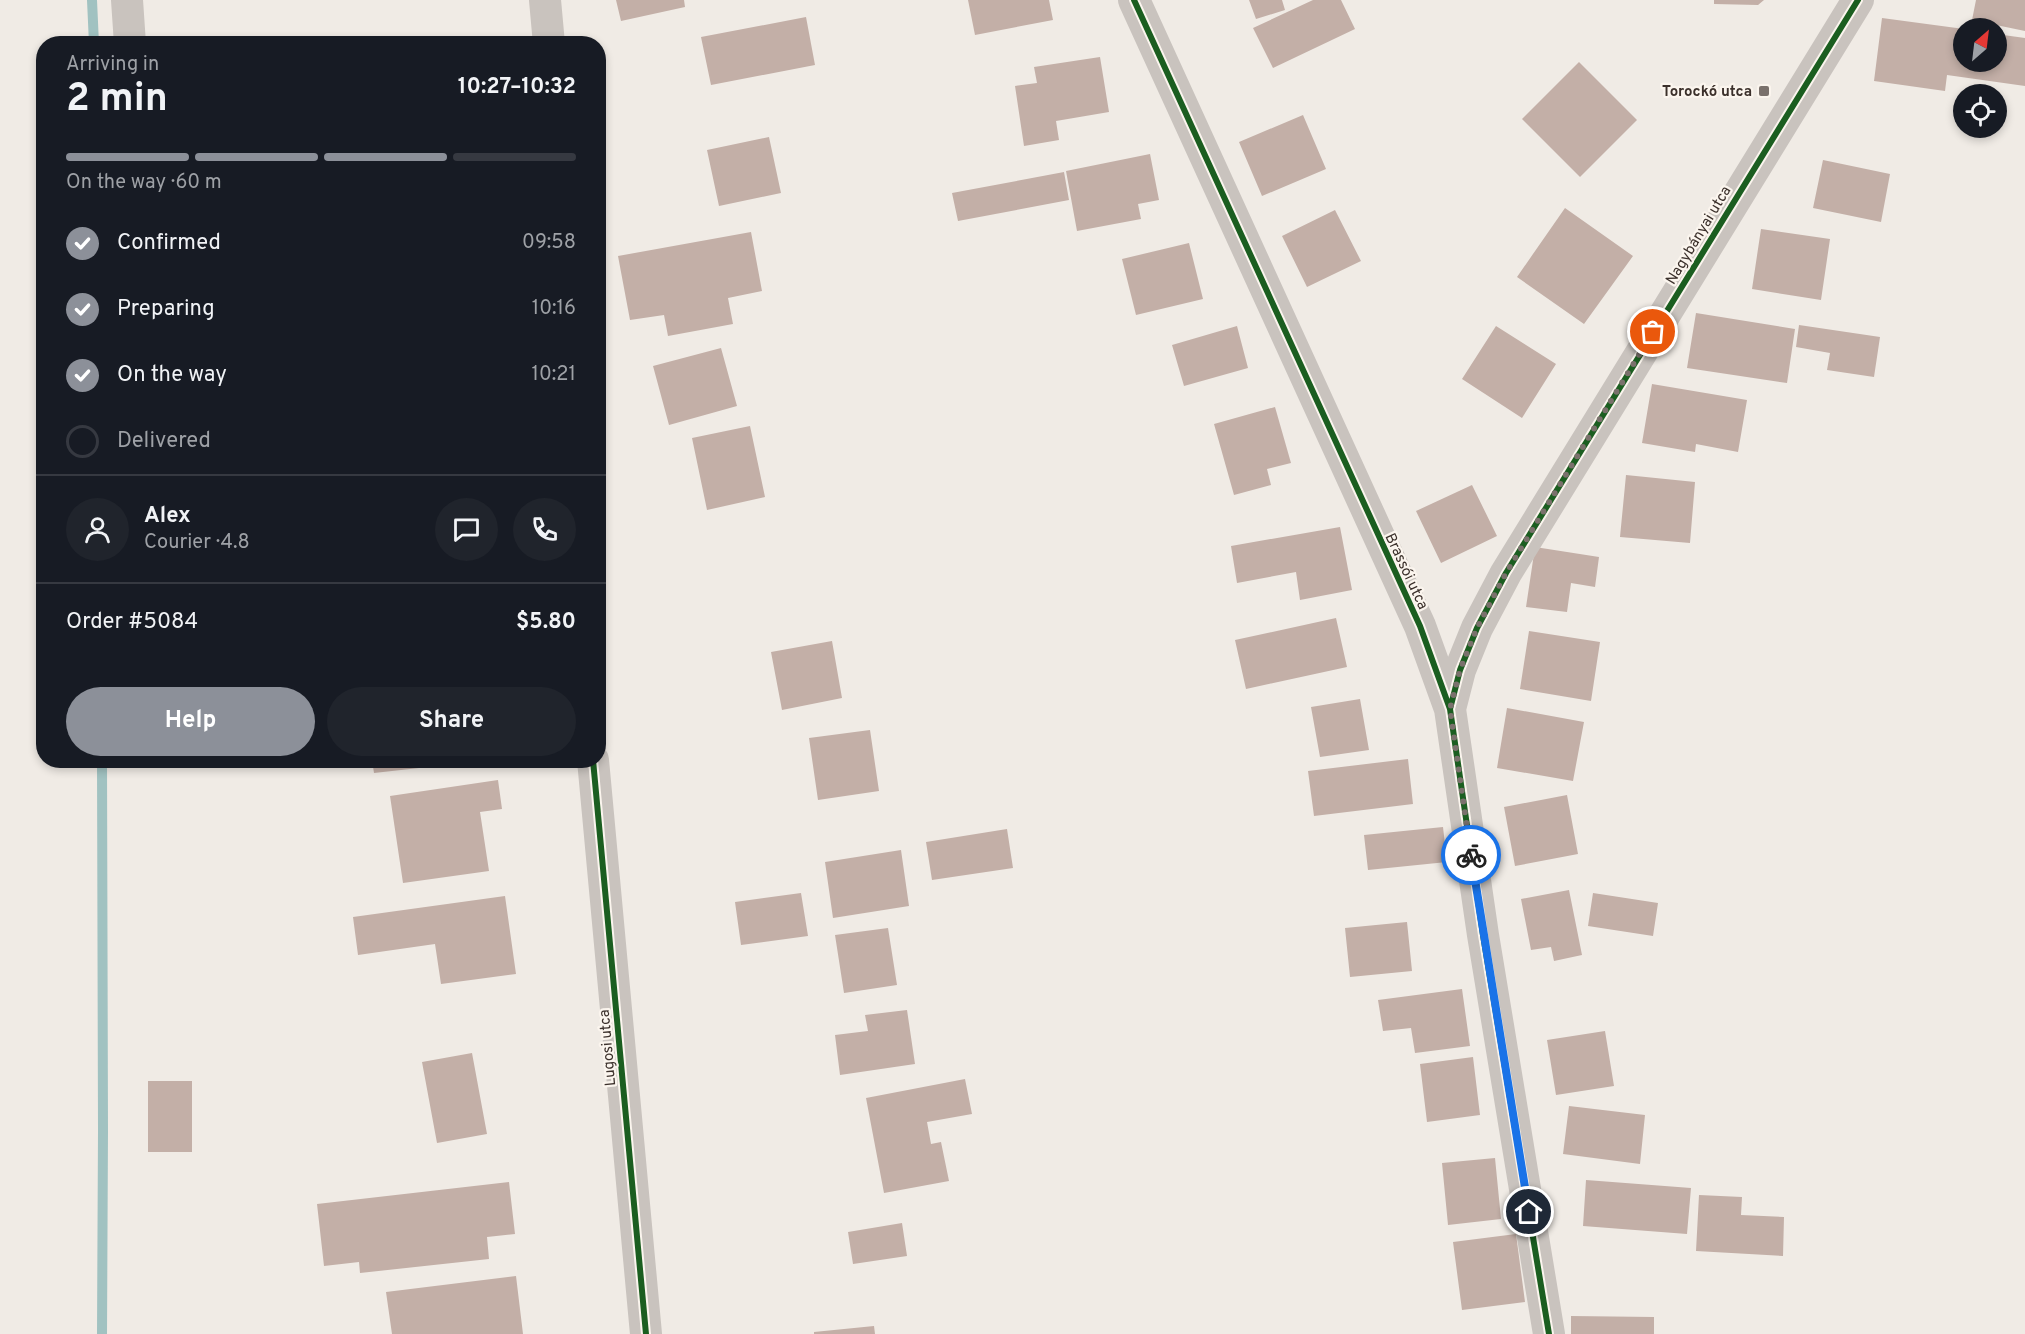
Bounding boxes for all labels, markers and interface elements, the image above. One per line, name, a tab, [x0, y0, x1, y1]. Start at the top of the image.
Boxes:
north arrow	[1953, 18, 2007, 72]
map controls	[1953, 18, 2007, 138]
text: Arriving in	[66, 52, 159, 78]
text: 10:27–10:32	[458, 74, 576, 101]
text: 2 min	[66, 76, 168, 125]
place label: Torockó utca	[1662, 83, 1752, 102]
marker: Torockó utca	[1757, 84, 1771, 98]
button: locate	[1953, 84, 2007, 138]
text: On the way · 60 m	[66, 170, 222, 196]
street label: Nagybányai utca	[1662, 183, 1736, 289]
icon: check	[66, 227, 99, 260]
text: Confirmed	[117, 230, 221, 257]
text: 09:58	[522, 230, 576, 256]
icon: check	[66, 293, 99, 326]
text: Preparing	[117, 296, 215, 323]
text: 10:16	[532, 296, 576, 322]
pin	[1627, 306, 1678, 357]
icon: bag	[1636, 315, 1669, 348]
icon: check	[66, 359, 99, 392]
text: On the way	[117, 362, 227, 389]
text: 10:21	[532, 362, 576, 388]
text: Delivered	[117, 428, 211, 455]
button: person	[66, 498, 129, 561]
button: chat	[435, 498, 498, 561]
button: phone	[513, 498, 576, 561]
text: Alex	[144, 503, 191, 530]
text: Courier · 4.8	[144, 530, 250, 556]
street label: Brassói utca	[1380, 530, 1432, 613]
text: Order #5084	[66, 609, 198, 636]
text: $5.80	[516, 609, 576, 636]
button: Help	[66, 687, 315, 756]
button: Share	[327, 687, 576, 756]
courier	[1441, 825, 1501, 885]
icon: bike	[1455, 839, 1488, 872]
street label: Lugosi utca	[596, 1009, 621, 1087]
pin	[1503, 1186, 1554, 1237]
icon: home	[1512, 1195, 1545, 1228]

